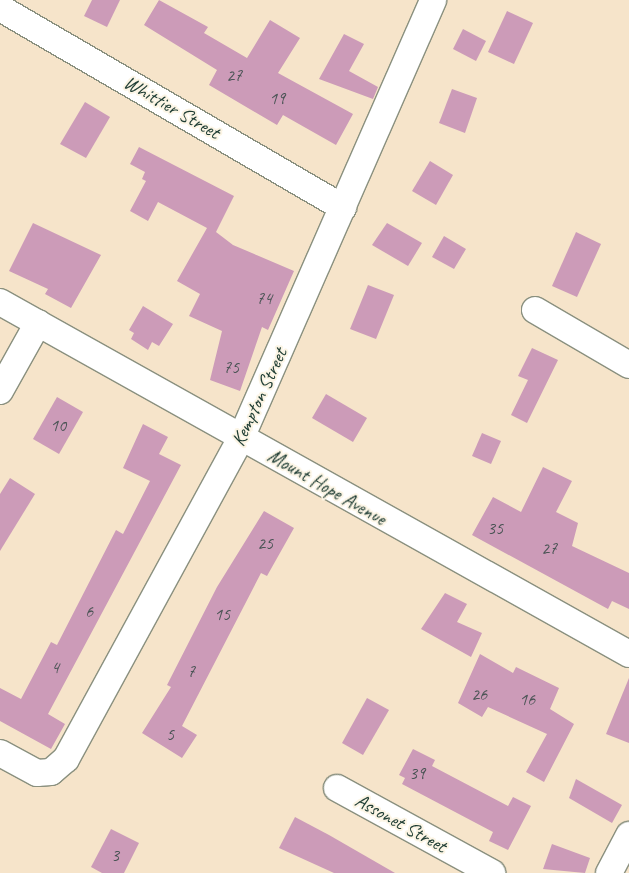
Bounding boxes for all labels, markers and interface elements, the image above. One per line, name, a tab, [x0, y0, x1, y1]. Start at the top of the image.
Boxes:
house number: 27	[226, 64, 242, 86]
street label: Whittier Street	[120, 70, 224, 144]
house number: 19	[269, 87, 285, 109]
house number: 74	[256, 287, 272, 309]
street label: Kempton Street	[226, 344, 292, 450]
house number: 75	[223, 356, 239, 378]
house number: 10	[50, 414, 66, 436]
street label: Mount Hope Avenue	[264, 443, 390, 531]
house number: 35	[487, 517, 503, 539]
house number: 25	[257, 532, 273, 554]
house number: 27	[541, 537, 557, 559]
house number: 6	[85, 600, 93, 622]
house number: 15	[214, 603, 230, 625]
house number: 4	[51, 656, 59, 678]
house number: 7	[187, 660, 195, 682]
house number: 26	[471, 683, 487, 705]
house number: 16	[519, 688, 535, 710]
house number: 5	[166, 723, 174, 745]
house number: 39	[409, 762, 425, 784]
street label: Assonet Street	[351, 788, 451, 858]
house number: 3	[111, 844, 119, 866]

